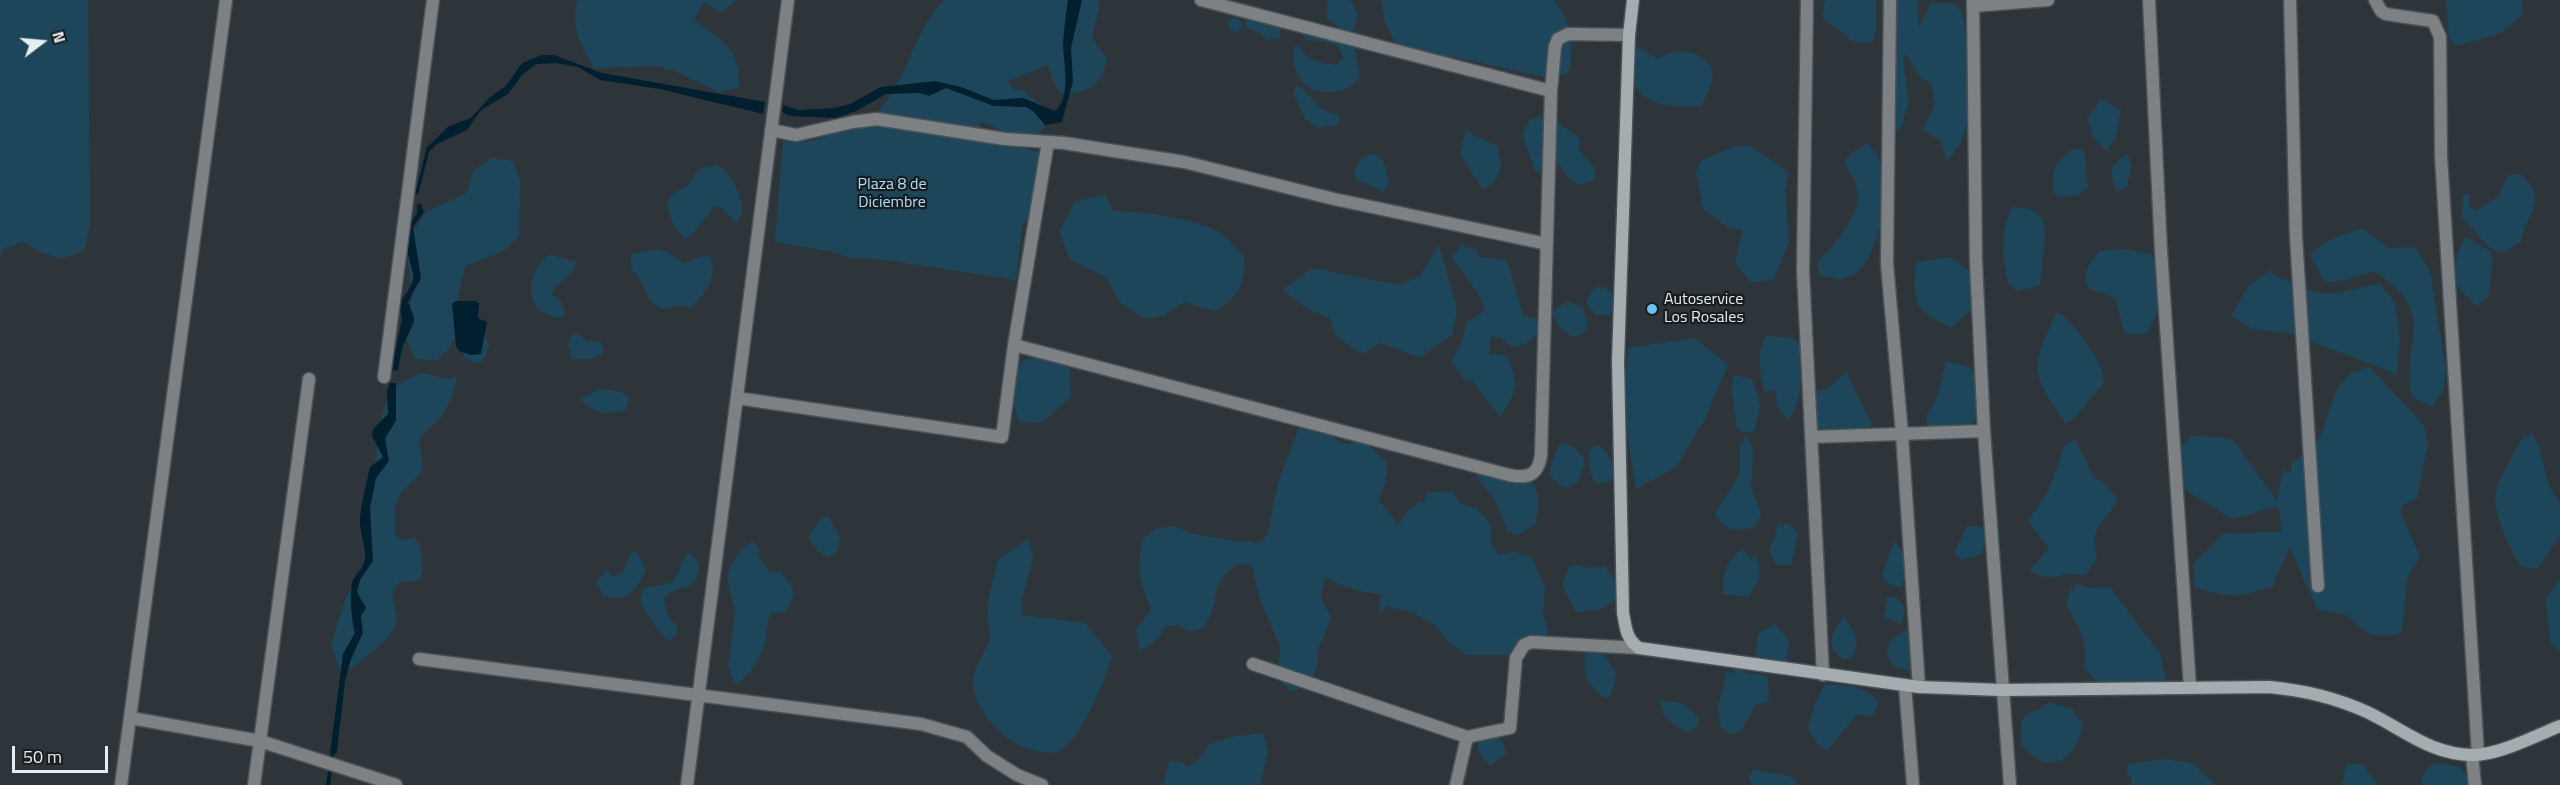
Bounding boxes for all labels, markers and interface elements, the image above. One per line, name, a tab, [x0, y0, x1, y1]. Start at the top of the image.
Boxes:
north arrow	[12, 12, 72, 72]
text: N	[46, 28, 72, 46]
park label: Plaza 8 de Diciembre	[857, 175, 927, 213]
place label: Autoservice Los Rosales	[1664, 290, 1744, 328]
marker: Autoservice Los Rosales	[1645, 302, 1659, 316]
scale bar	[15, 734, 111, 772]
text: 50 m	[23, 743, 62, 770]

